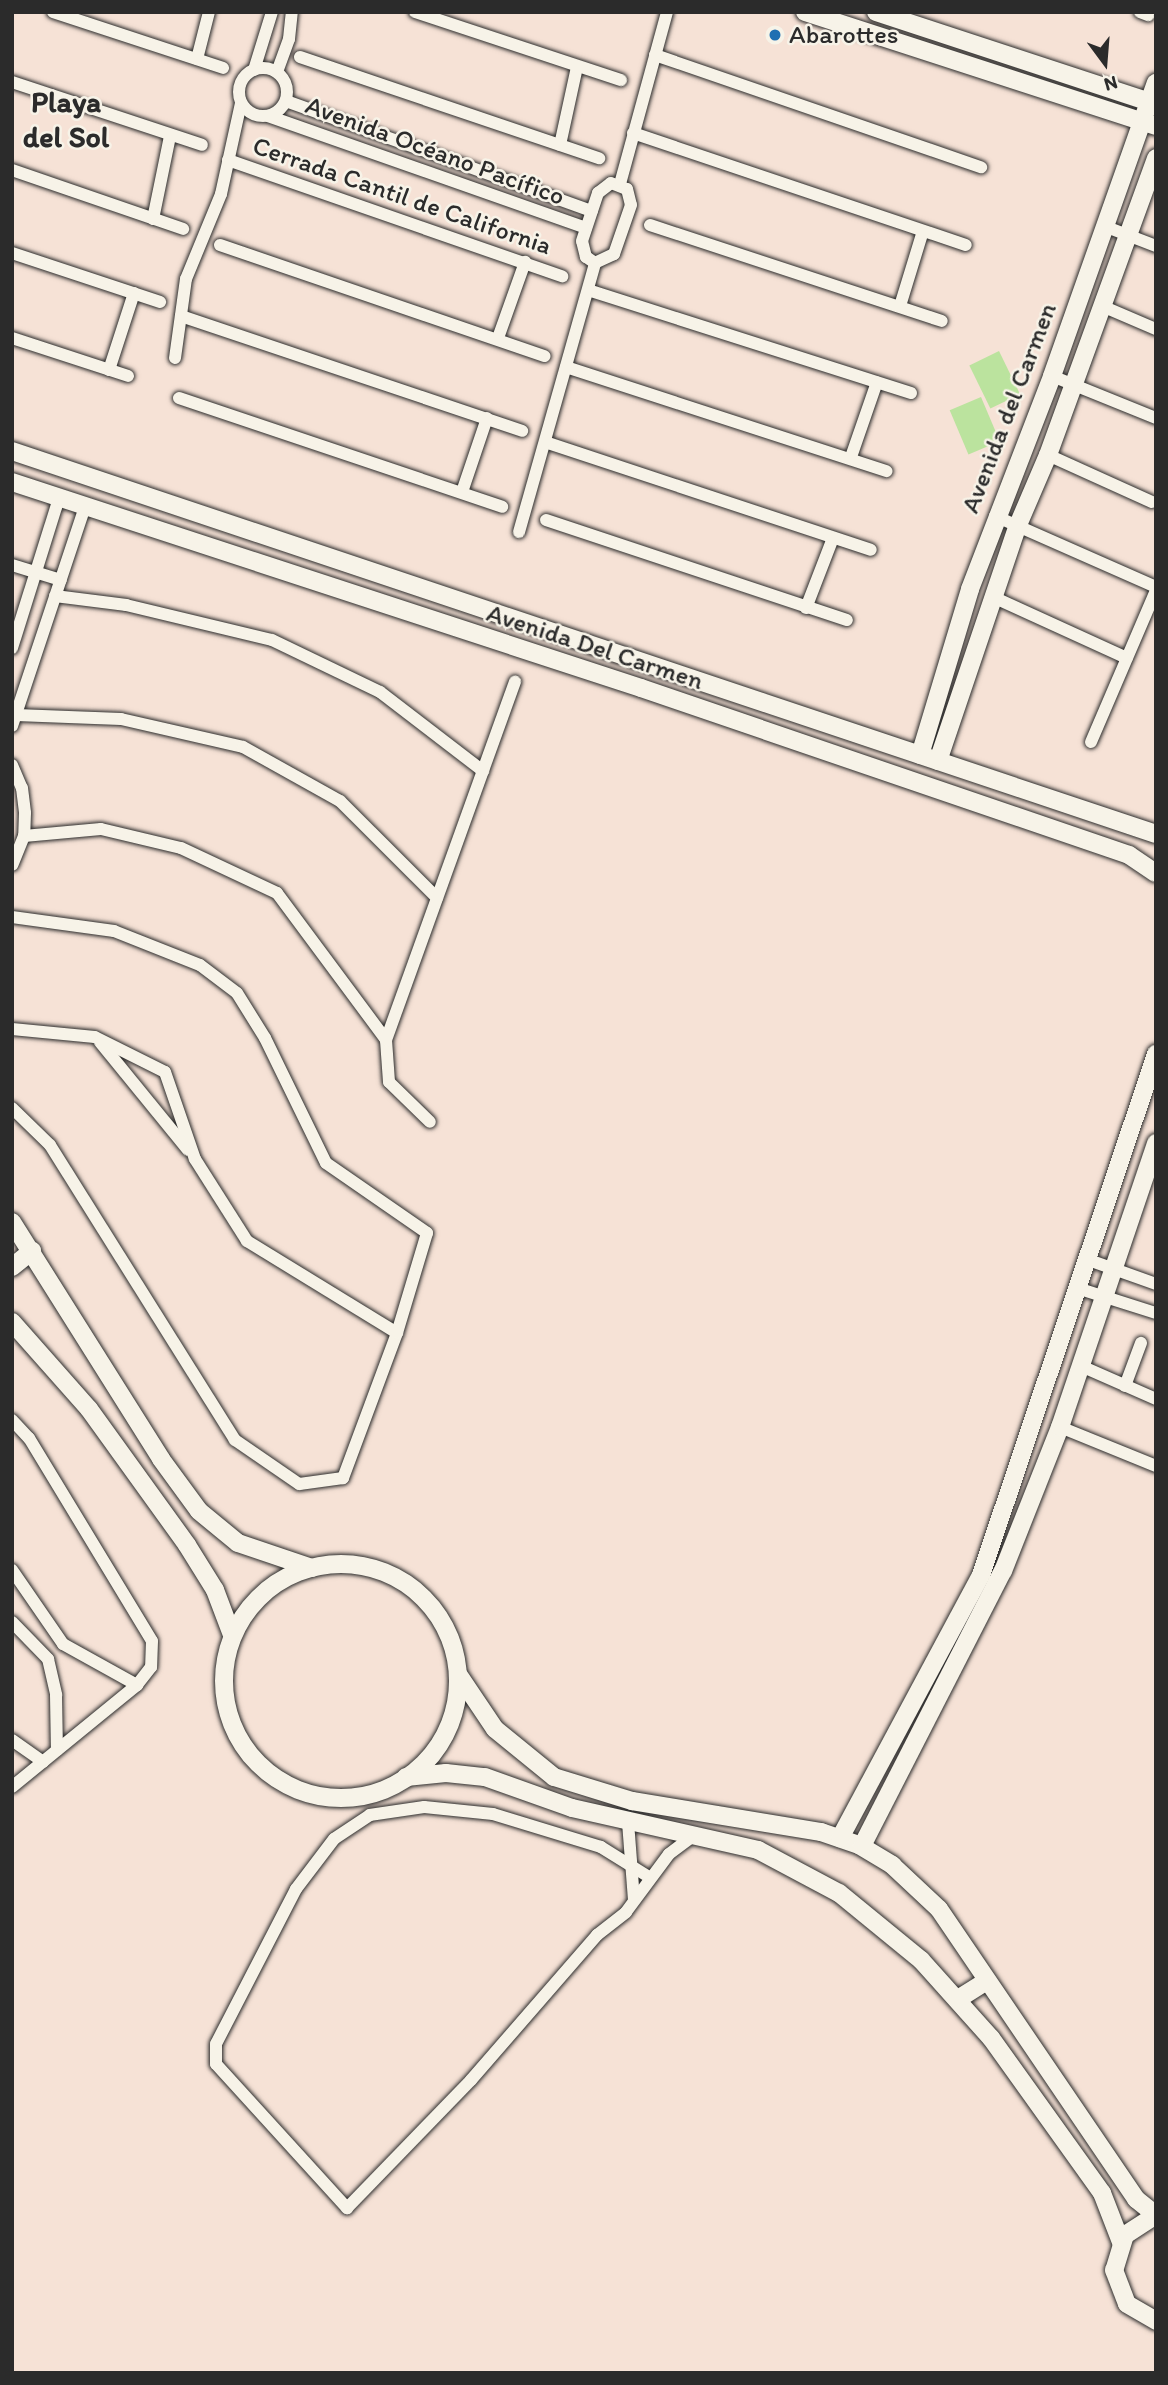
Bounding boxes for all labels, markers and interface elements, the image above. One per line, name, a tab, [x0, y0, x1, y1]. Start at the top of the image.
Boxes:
place label: Abarottes	[789, 19, 898, 51]
marker: Abarottes	[767, 27, 783, 43]
north arrow	[1070, 28, 1140, 98]
text: N	[1102, 71, 1120, 96]
district label: Playa del Sol	[23, 84, 109, 154]
street label: Avenida Océano Pacífico	[302, 90, 568, 212]
street label: Cerrada Cantil de California	[248, 130, 556, 262]
street label: Avenida del Carmen	[954, 298, 1064, 518]
street label: Avenida Del Carmen	[483, 597, 707, 697]

